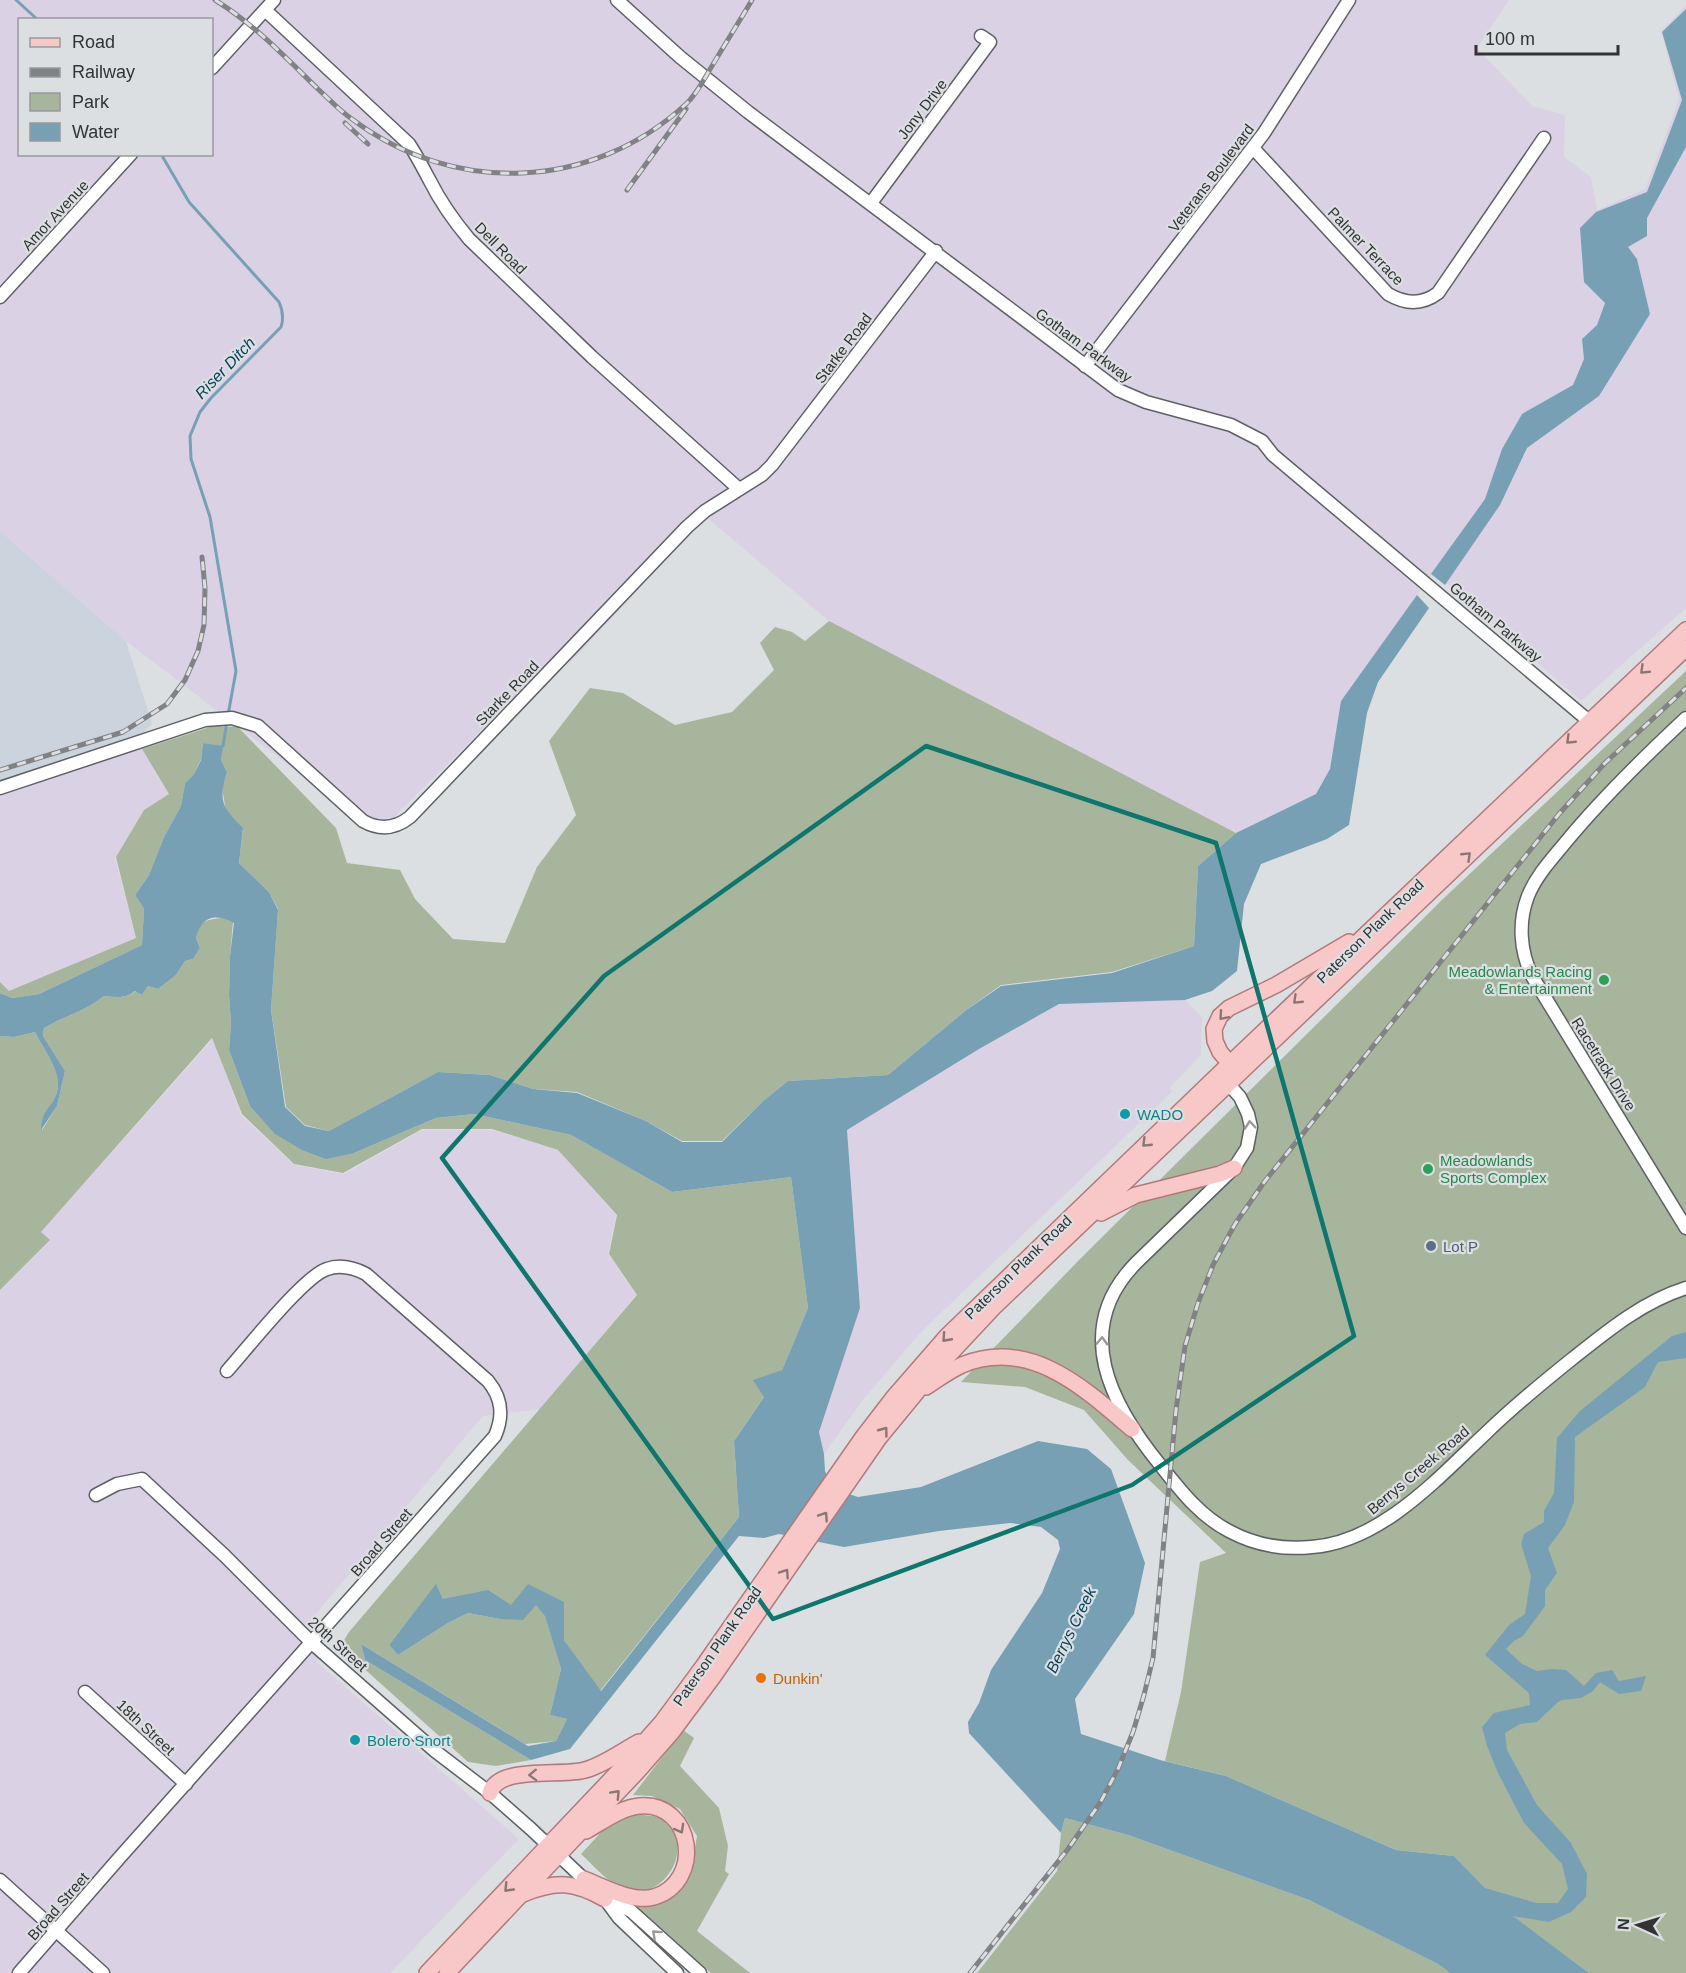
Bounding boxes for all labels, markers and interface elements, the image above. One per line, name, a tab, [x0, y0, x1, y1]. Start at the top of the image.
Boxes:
legend	[18, 18, 213, 156]
scale bar	[1476, 18, 1618, 56]
text: 100 m	[1485, 29, 1535, 49]
text: Road	[72, 32, 115, 52]
text: Railway	[72, 62, 135, 82]
street label: Jony Drive	[894, 76, 950, 142]
text: Park	[72, 92, 110, 112]
street label: Veterans Boulevard	[1165, 121, 1257, 235]
text: Water	[72, 122, 119, 142]
street label: Amor Avenue	[18, 176, 92, 254]
street label: Palmer Terrace	[1325, 204, 1407, 288]
street label: Dell Road	[472, 219, 530, 277]
street label: Gotham Parkway	[1032, 304, 1136, 386]
street label: Starke Road	[811, 310, 875, 386]
water label: Riser Ditch	[192, 334, 258, 402]
street label: Gotham Parkway	[1446, 579, 1546, 666]
street label: Starke Road	[472, 657, 542, 729]
one-way arrow	[1640, 663, 1650, 674]
one-way arrow	[1567, 733, 1577, 744]
one-way arrow	[1460, 853, 1471, 864]
street label: Paterson Plank Road	[1313, 876, 1427, 986]
place label: Meadowlands Racing & Entertainment	[1449, 963, 1593, 997]
marker: Meadowlands Racing & Entertainment	[1597, 973, 1611, 987]
one-way arrow	[1294, 993, 1304, 1004]
one-way arrow	[1219, 1009, 1230, 1020]
street label: Racetrack Drive	[1569, 1014, 1639, 1114]
place label: WADO	[1137, 1106, 1183, 1123]
marker: WADO	[1118, 1107, 1132, 1121]
one-way arrow	[1243, 1120, 1256, 1129]
one-way arrow	[1143, 1136, 1154, 1147]
place label: Meadowlands Sports Complex	[1440, 1152, 1547, 1186]
marker: Meadowlands Sports Complex	[1421, 1162, 1435, 1176]
street label: Paterson Plank Road	[961, 1212, 1075, 1322]
place label: Lot P	[1443, 1238, 1478, 1255]
marker: Lot P	[1424, 1239, 1438, 1253]
one-way arrow	[942, 1331, 953, 1341]
one-way arrow	[1096, 1337, 1108, 1346]
street label: Berrys Creek Road	[1364, 1422, 1472, 1518]
one-way arrow	[877, 1427, 888, 1438]
street label: Broad Street	[347, 1504, 416, 1579]
one-way arrow	[817, 1512, 828, 1523]
one-way arrow	[778, 1569, 789, 1580]
street label: Paterson Plank Road	[669, 1583, 765, 1709]
water label: Berrys Creek	[1043, 1583, 1100, 1676]
street label: 20th Street	[305, 1613, 372, 1675]
place label: Dunkin'	[773, 1670, 823, 1687]
marker: Dunkin'	[754, 1671, 768, 1685]
street label: 18th Street	[113, 1696, 179, 1759]
place label: Bolero Snort	[367, 1732, 451, 1749]
marker: Bolero Snort	[348, 1733, 362, 1747]
one-way arrow	[528, 1768, 537, 1781]
one-way arrow	[609, 1790, 620, 1801]
one-way arrow	[673, 1823, 685, 1833]
street label: Broad Street	[24, 1868, 93, 1943]
one-way arrow	[504, 1881, 515, 1891]
north arrow	[1608, 1895, 1668, 1955]
text: N	[1615, 1918, 1632, 1930]
one-way arrow	[653, 1930, 663, 1941]

